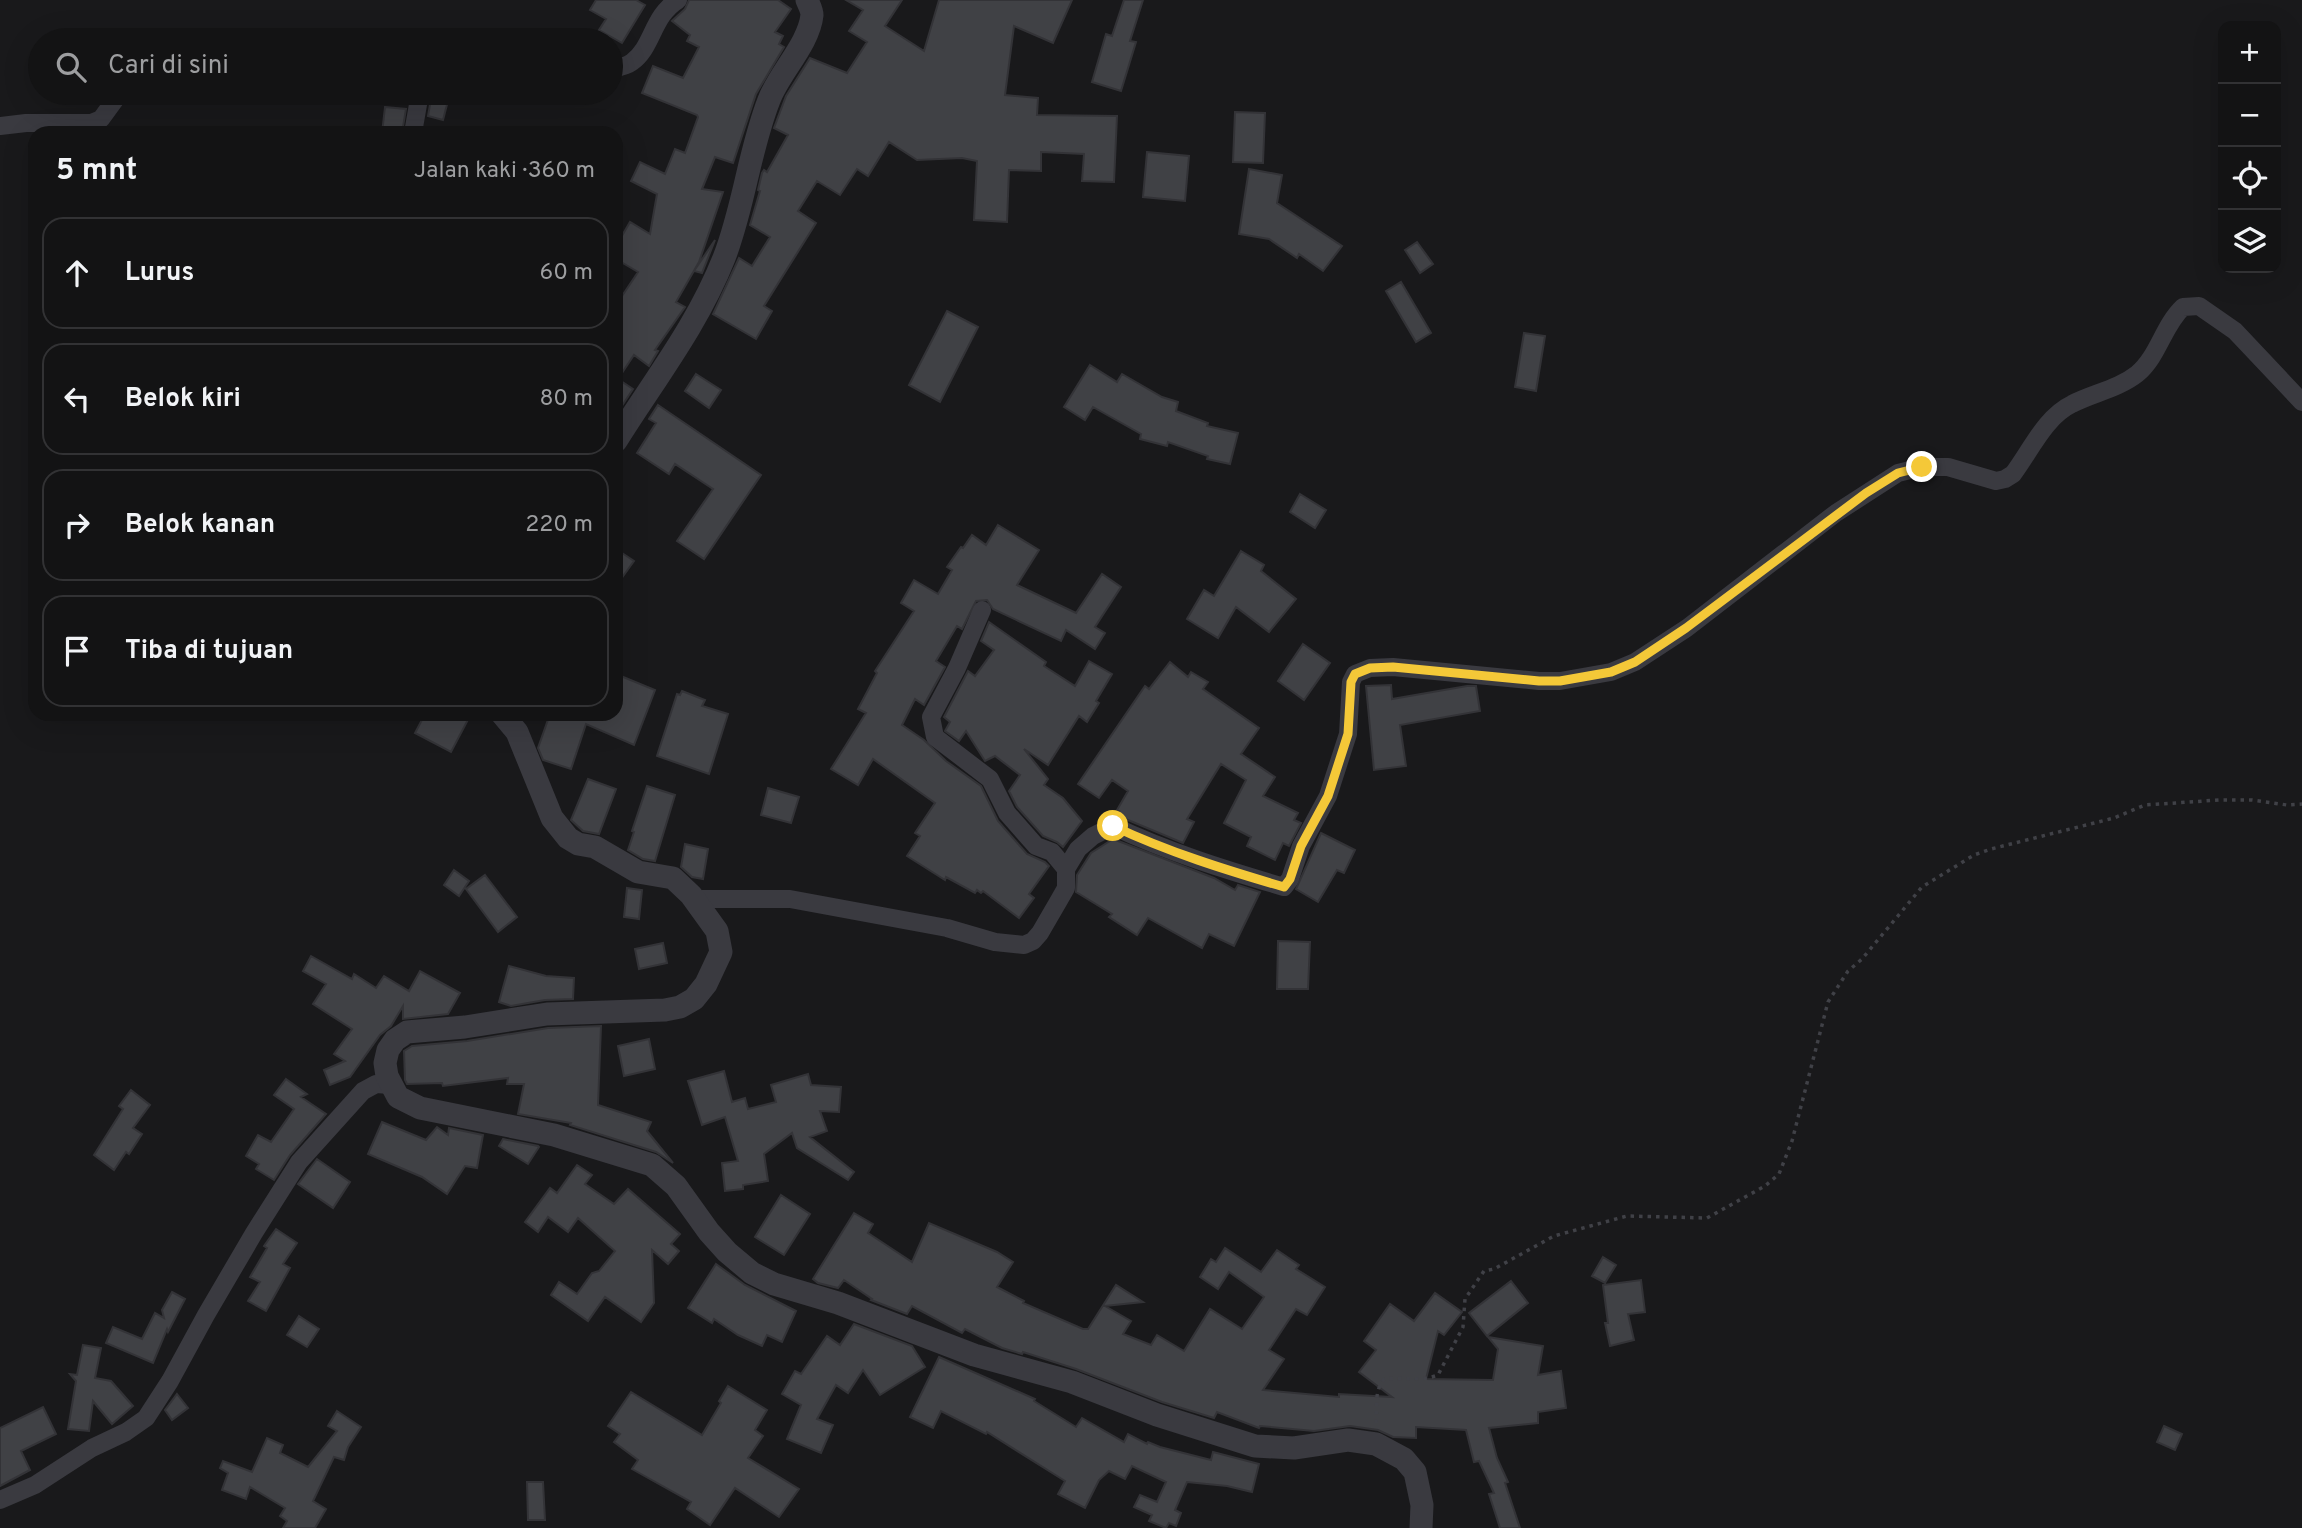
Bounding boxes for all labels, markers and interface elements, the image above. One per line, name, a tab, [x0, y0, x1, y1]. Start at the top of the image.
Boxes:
map controls	[2218, 21, 2281, 273]
button: +	[2218, 21, 2281, 84]
search box	[28, 28, 623, 105]
icon: search	[52, 48, 90, 86]
text: Cari di sini	[108, 50, 229, 83]
button: −	[2218, 84, 2281, 147]
button: locate	[2218, 147, 2281, 210]
text: 5 mnt	[56, 153, 137, 190]
text: Jalan kaki · 360 m	[414, 157, 595, 186]
button: layers	[2218, 210, 2281, 273]
icon: ahead	[58, 254, 96, 292]
text: Lurus	[125, 257, 194, 290]
text: 60 m	[540, 259, 593, 288]
icon: left	[58, 380, 96, 418]
text: Belok kiri	[125, 383, 241, 416]
text: 80 m	[540, 385, 593, 414]
route end	[1906, 451, 1937, 482]
icon: right	[58, 506, 96, 544]
text: Belok kanan	[125, 509, 275, 542]
text: 220 m	[525, 511, 593, 540]
icon: arrive	[58, 632, 96, 670]
text: Tiba di tujuan	[125, 635, 293, 668]
route start	[1097, 810, 1128, 841]

